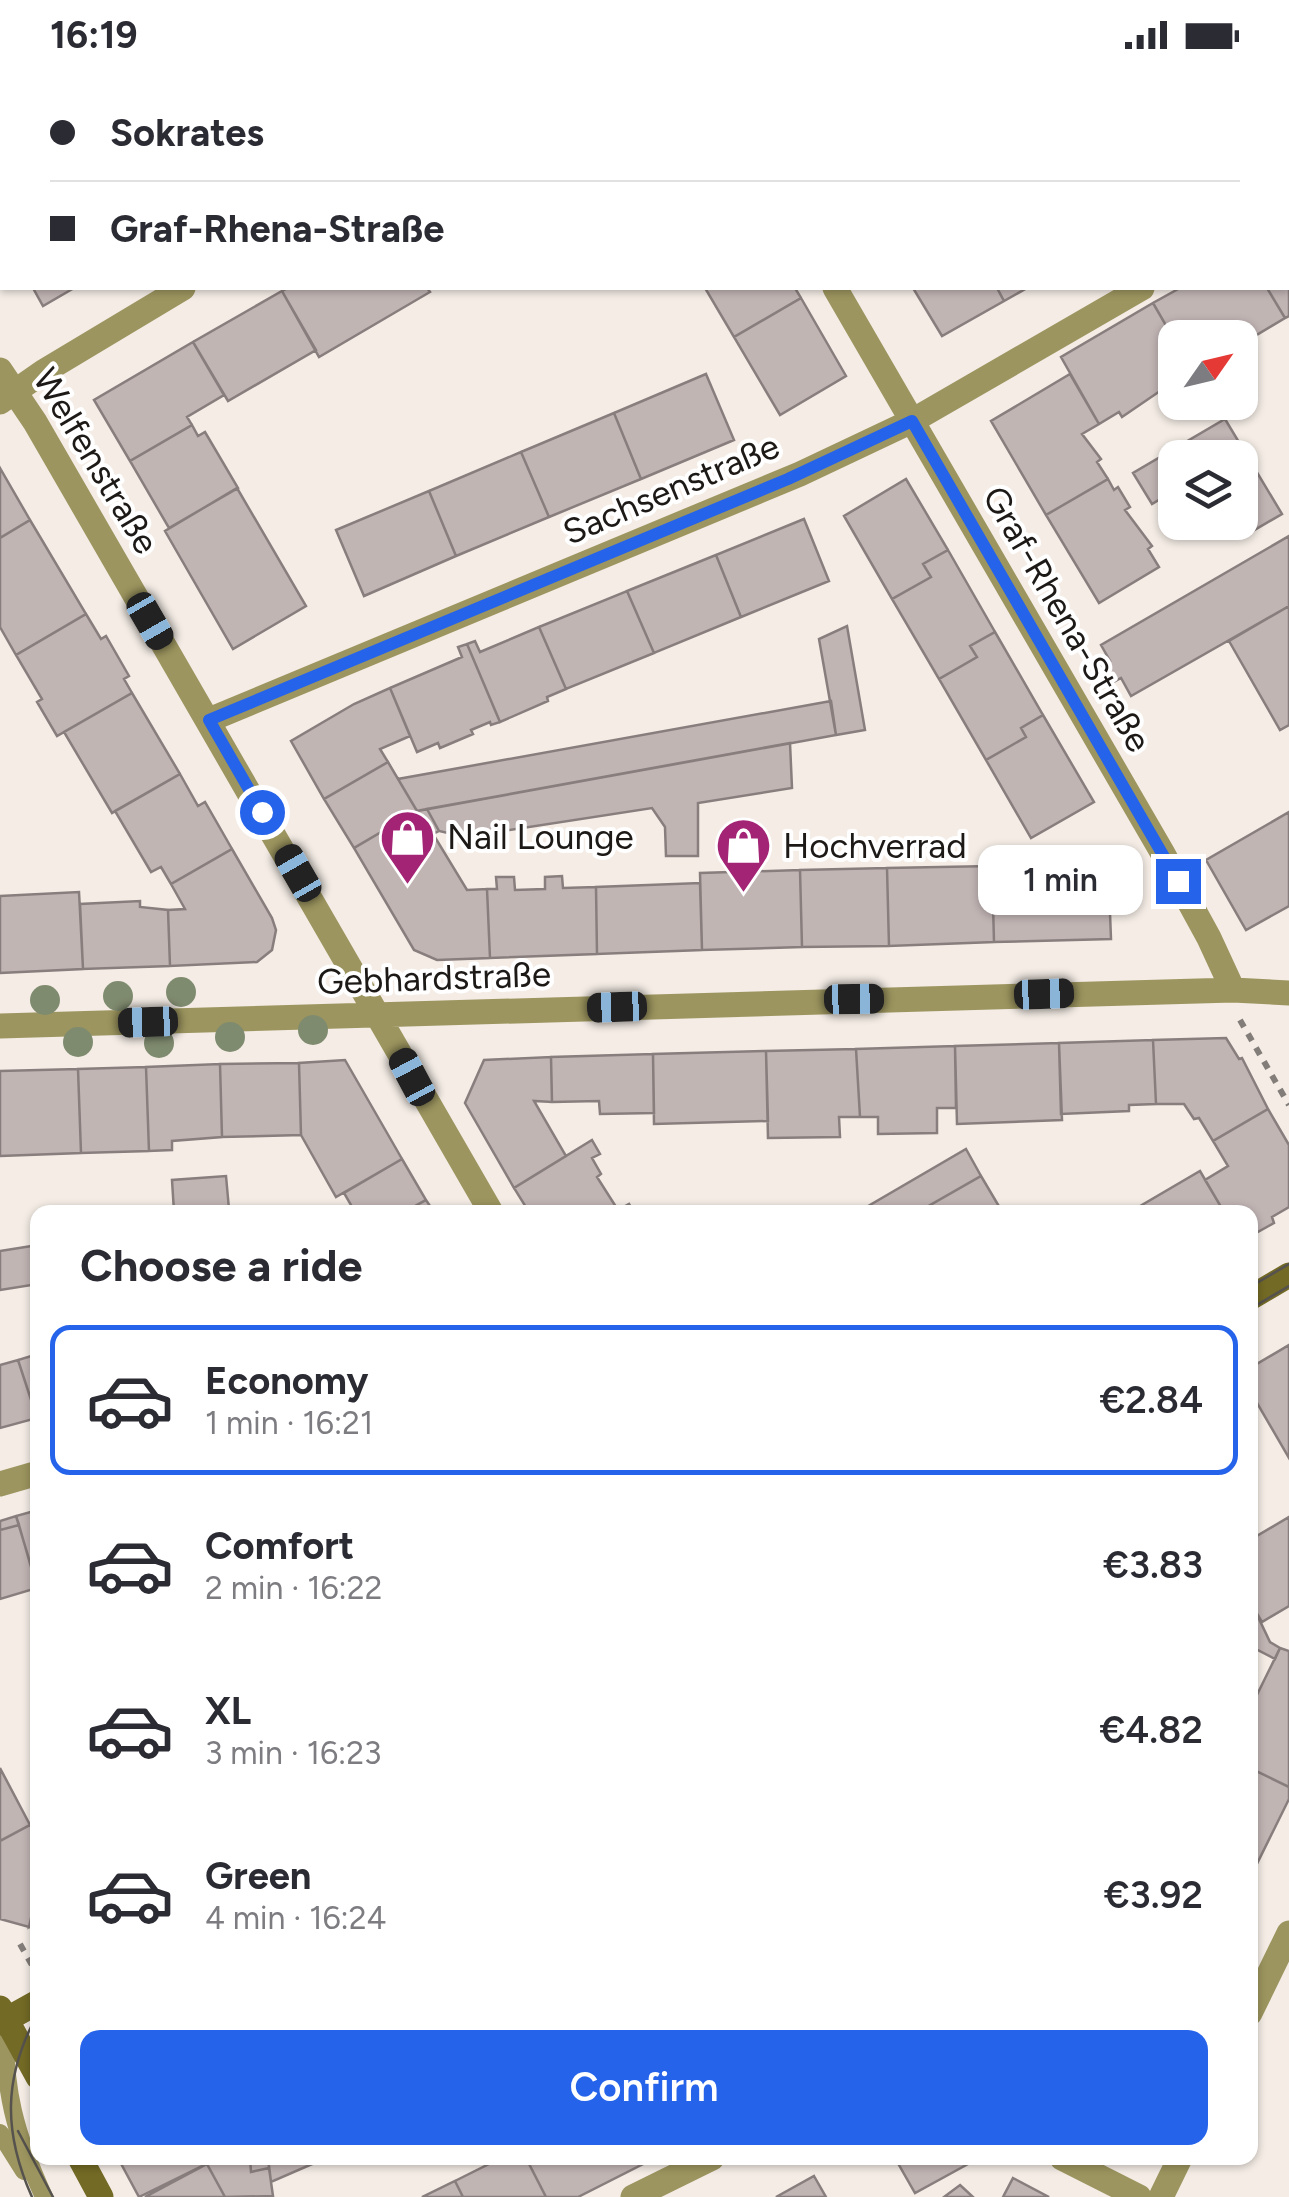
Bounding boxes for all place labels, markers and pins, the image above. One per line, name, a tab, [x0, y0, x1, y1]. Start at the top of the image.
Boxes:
shop icon: Nail Lounge	[378, 807, 438, 886]
place label: Nail Lounge	[447, 816, 634, 858]
shop icon: Hochverrad	[714, 816, 774, 895]
place label: Hochverrad	[783, 825, 967, 867]

